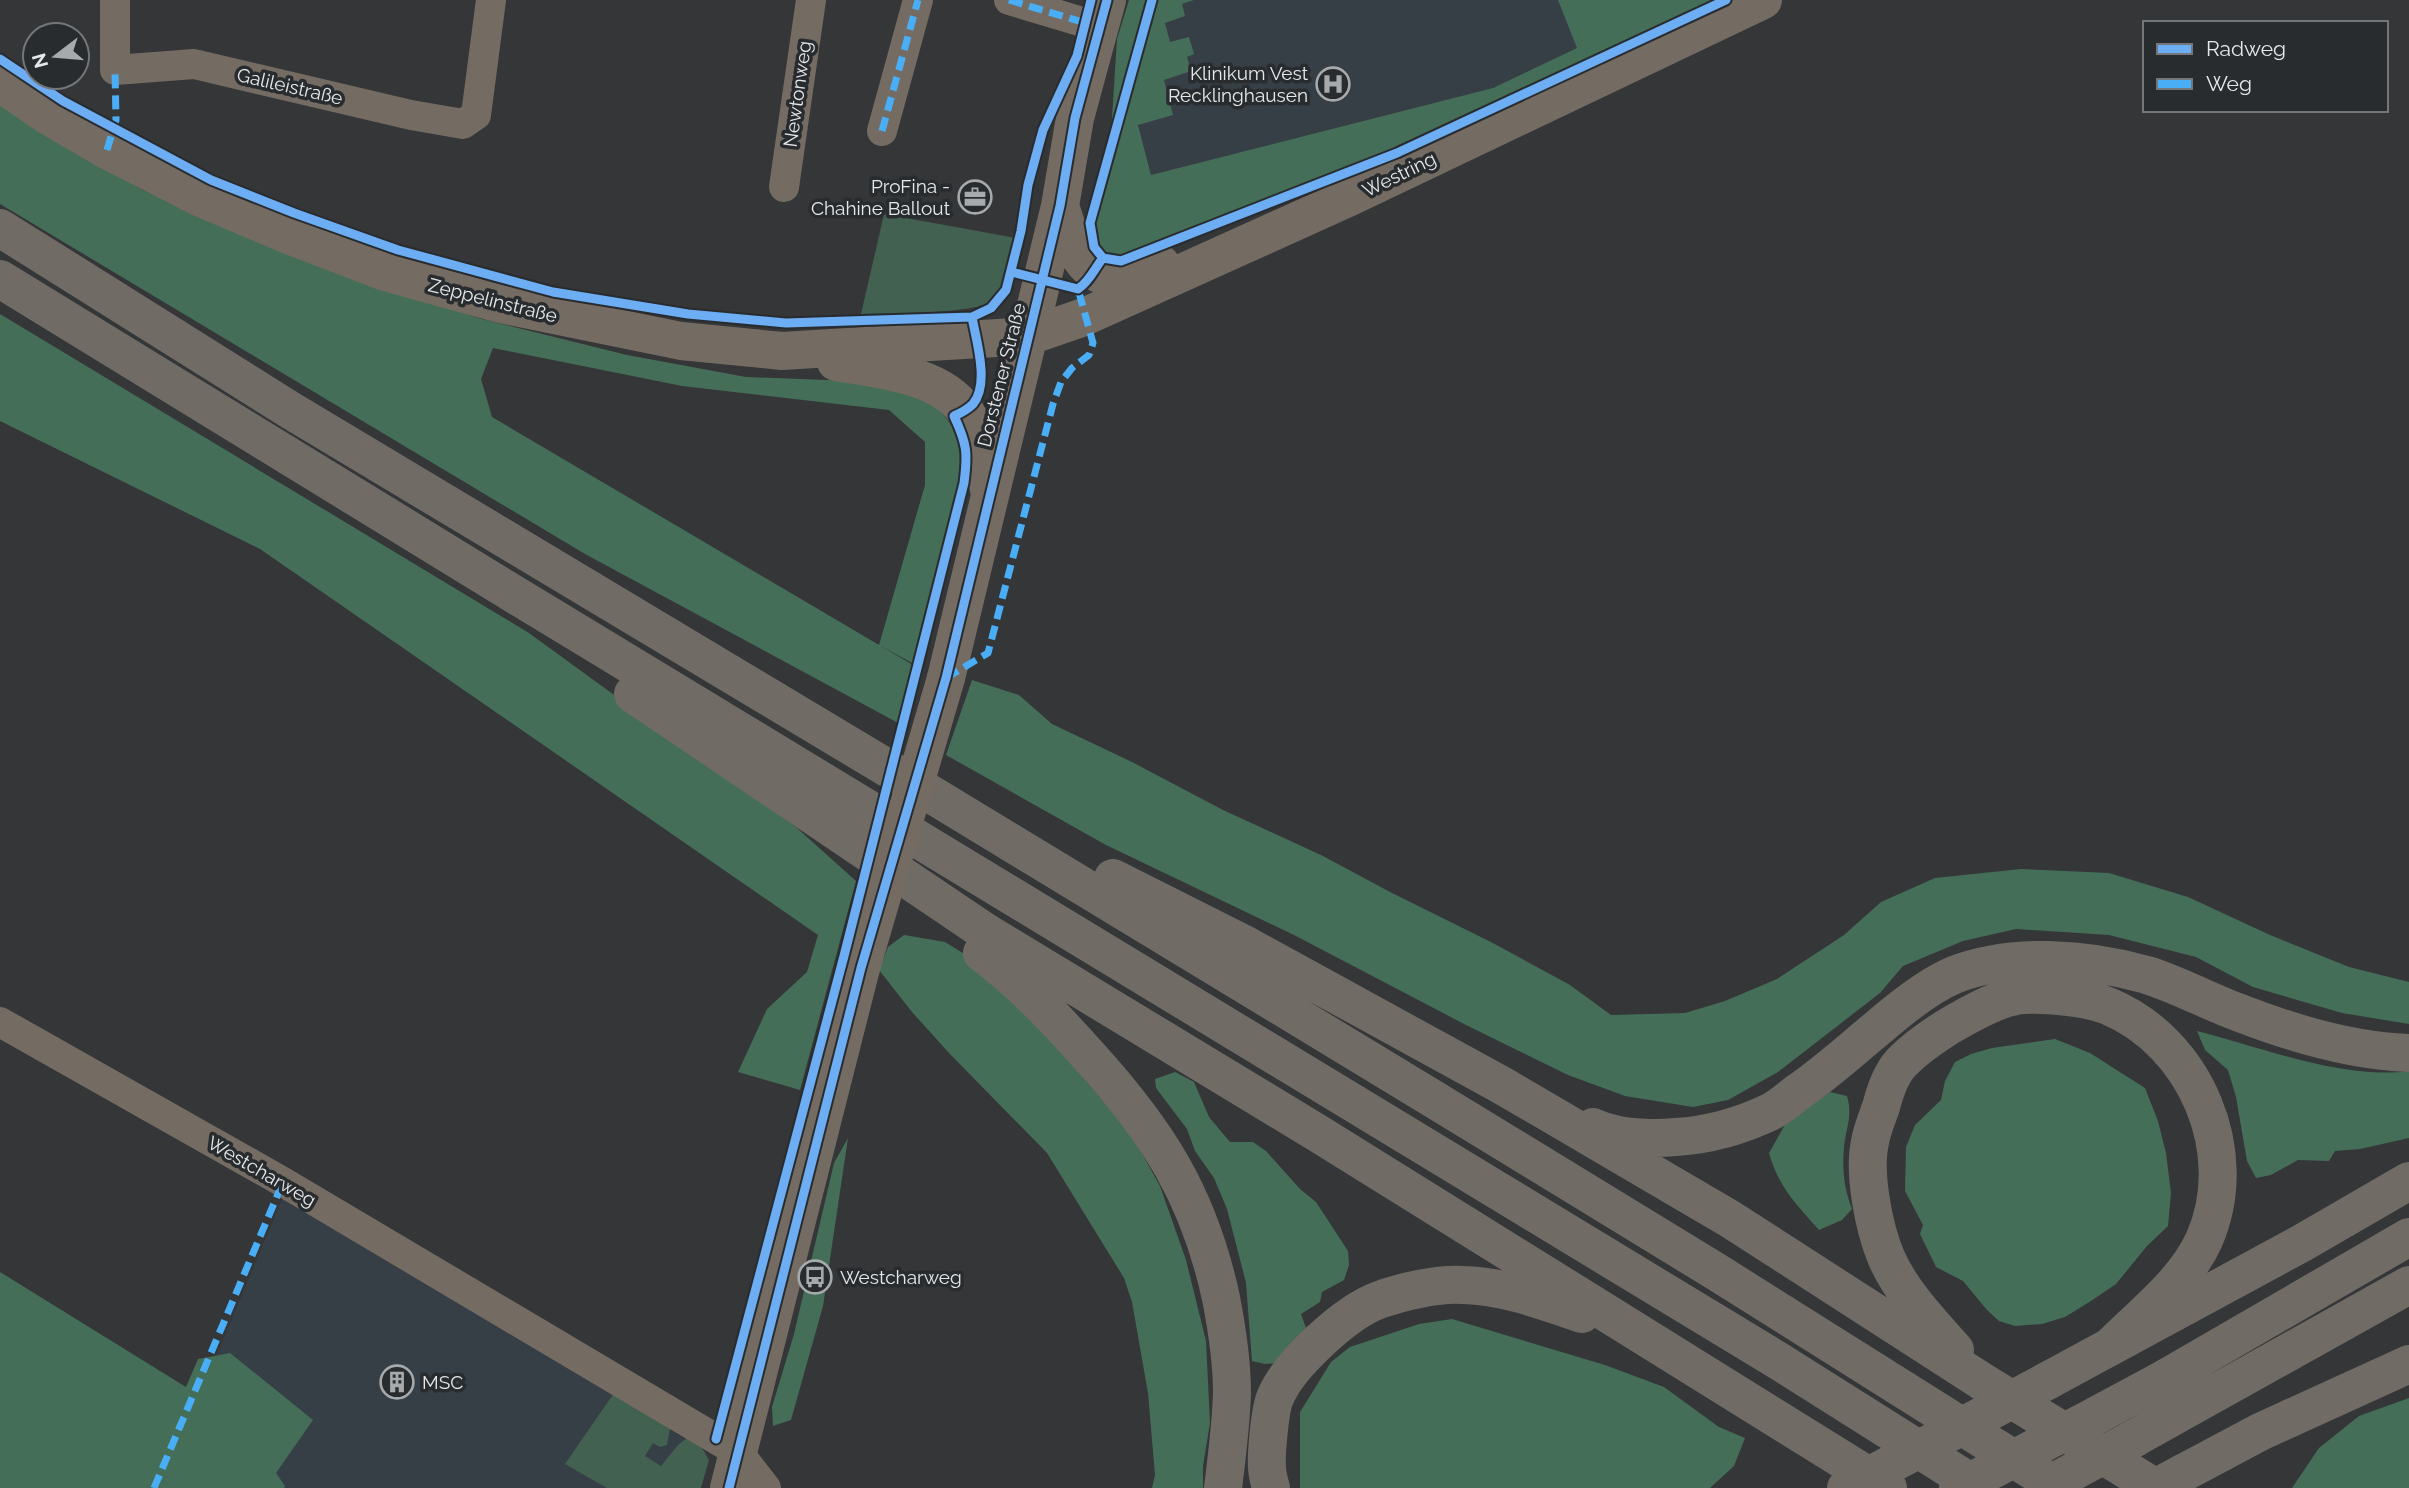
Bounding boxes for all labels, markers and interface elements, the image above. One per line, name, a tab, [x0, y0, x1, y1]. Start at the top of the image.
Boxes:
north arrow	[21, 21, 91, 91]
legend	[2143, 21, 2388, 112]
text: Radweg	[2206, 36, 2286, 61]
street label: Newtonweg	[779, 39, 815, 149]
text: N	[27, 51, 52, 71]
place label: Klinikum Vest Recklinghausen	[1168, 62, 1309, 106]
street label: Galileistraße	[235, 63, 345, 109]
hospital icon: Klinikum Vest Recklinghausen	[1314, 65, 1352, 103]
text: Weg	[2206, 71, 2252, 96]
street label: Westring	[1359, 147, 1439, 201]
place label: ProFina - Chahine Ballout	[811, 175, 951, 219]
office icon: ProFina - Chahine Ballout	[956, 178, 994, 216]
street label: Zeppelinstraße	[426, 273, 560, 327]
street label: Dorstener Straße	[972, 301, 1030, 449]
street label: Westcharweg	[204, 1131, 320, 1211]
bus stop icon: Westcharweg	[796, 1258, 834, 1296]
place label: Westcharweg	[840, 1266, 962, 1288]
building icon: MSC	[378, 1363, 416, 1401]
place label: MSC	[422, 1371, 463, 1393]

